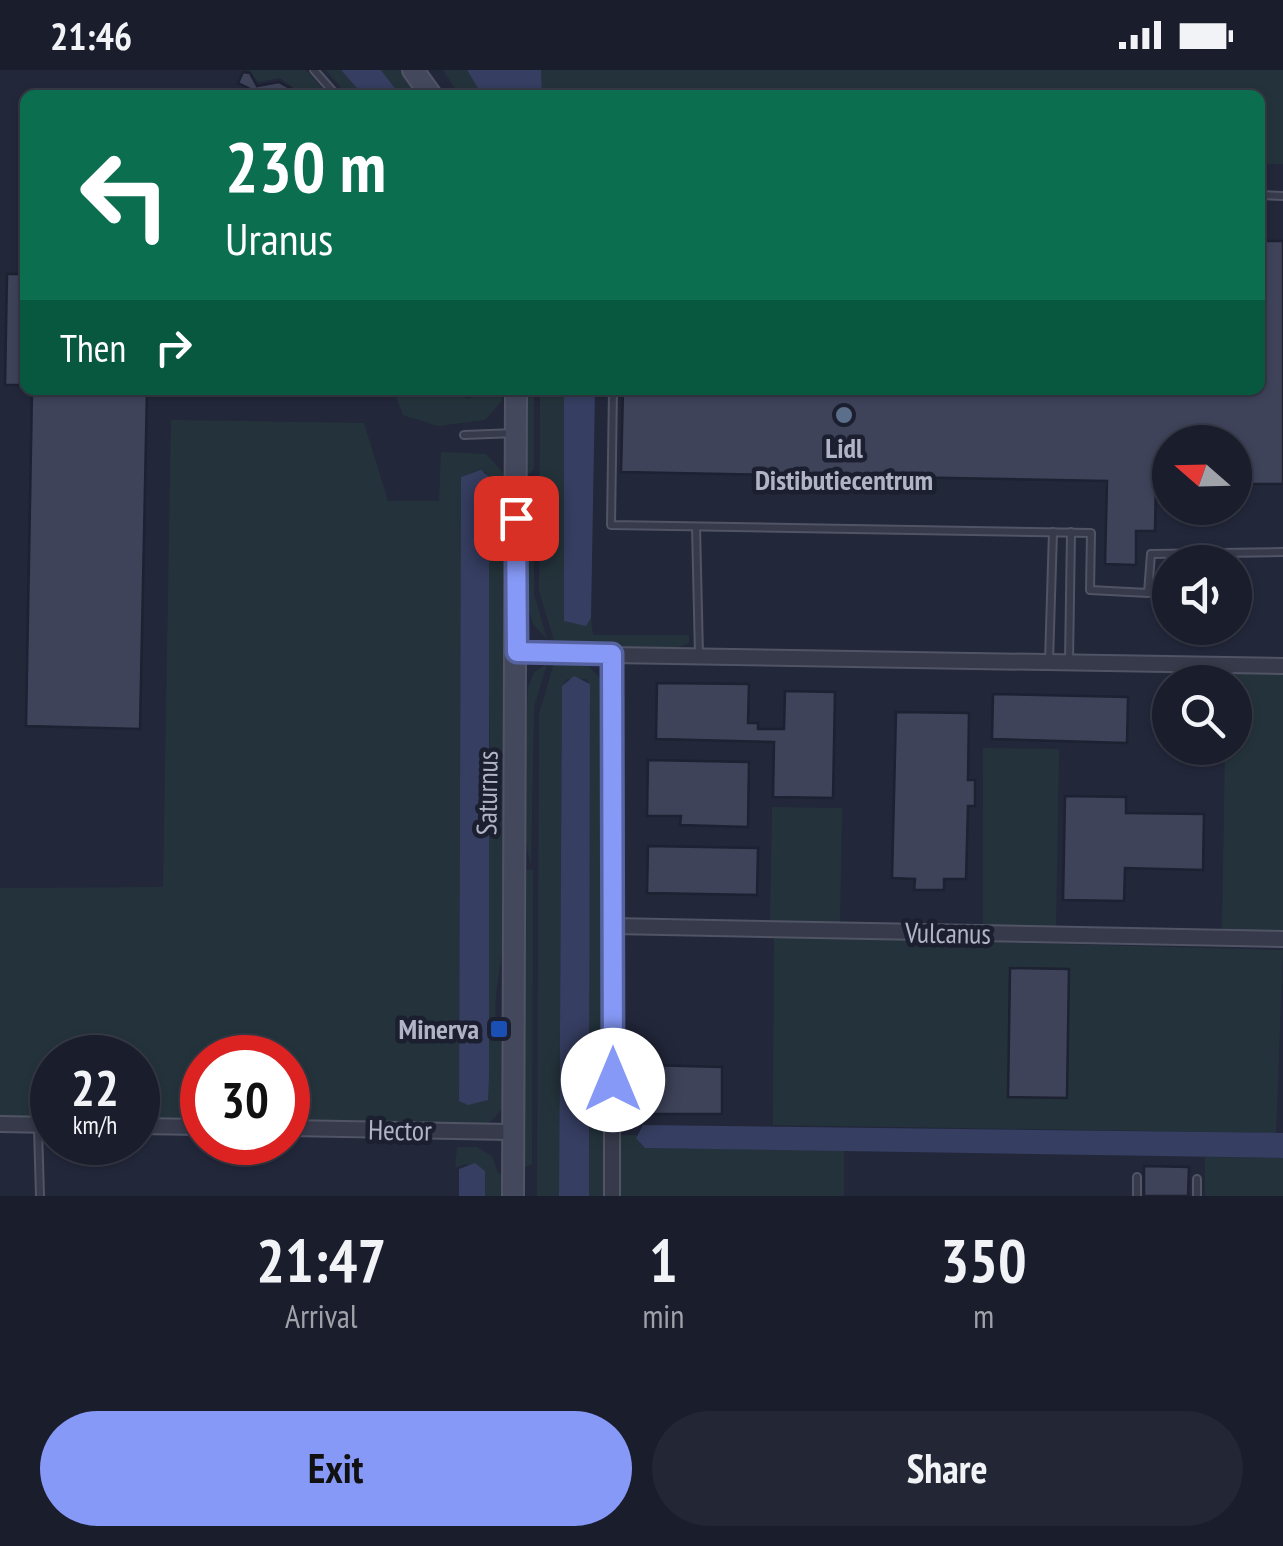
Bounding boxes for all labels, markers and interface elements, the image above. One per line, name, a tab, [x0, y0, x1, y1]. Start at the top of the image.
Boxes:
text: 21:46	[50, 11, 132, 60]
text: 230 m	[225, 121, 386, 211]
icon: left	[60, 130, 190, 260]
text: Uranus	[225, 209, 333, 267]
icon: right	[146, 320, 201, 375]
text: Then	[60, 323, 126, 372]
marker: Lidl Distibutiecentrum	[833, 404, 855, 426]
north arrow	[1152, 425, 1252, 525]
map controls	[1152, 425, 1252, 765]
place label: Lidl Distibutiecentrum	[755, 429, 933, 498]
pin	[474, 476, 559, 561]
icon: arrive	[489, 491, 544, 546]
button: sound	[1152, 545, 1252, 645]
button: search	[1152, 665, 1252, 765]
street label: Saturnus	[467, 750, 506, 836]
street label: Vulcanus	[904, 913, 991, 952]
place label: Minerva	[399, 1010, 479, 1047]
marker: Minerva	[488, 1018, 510, 1040]
position arrow	[561, 1028, 665, 1132]
speed limit sign: 30	[180, 1035, 310, 1165]
text: 22	[71, 1055, 119, 1120]
text: km/h	[73, 1109, 117, 1141]
street label: Hector	[368, 1110, 432, 1149]
text: 21:47	[256, 1221, 386, 1299]
text: 1	[649, 1221, 678, 1299]
text: 350	[941, 1221, 1027, 1299]
text: Arrival	[285, 1295, 357, 1337]
text: min	[642, 1295, 684, 1337]
text: m	[973, 1295, 994, 1337]
button: Exit	[40, 1411, 632, 1526]
button: Share	[652, 1411, 1243, 1526]

